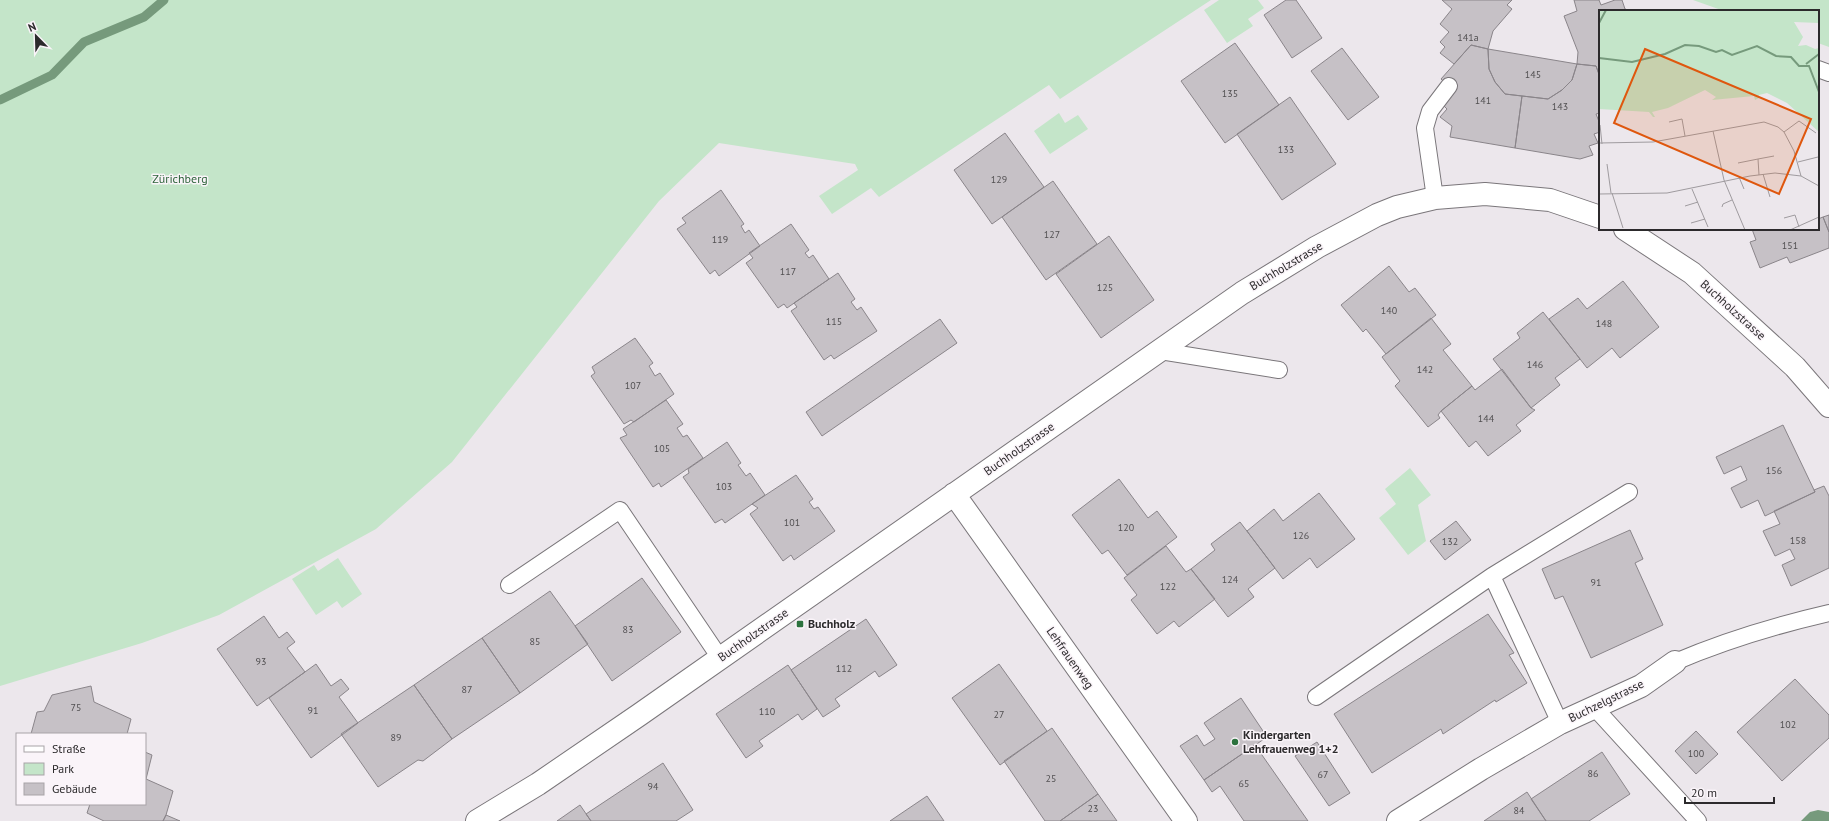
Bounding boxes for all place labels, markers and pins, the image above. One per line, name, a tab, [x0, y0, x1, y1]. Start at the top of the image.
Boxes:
place label: Buchholz	[808, 616, 856, 631]
marker: Buchholz	[795, 619, 805, 629]
place label: Kindergarten Lehfrauenweg 1+2	[1243, 727, 1338, 756]
marker: Kindergarten Lehfrauenweg 1+2	[1230, 737, 1240, 747]

